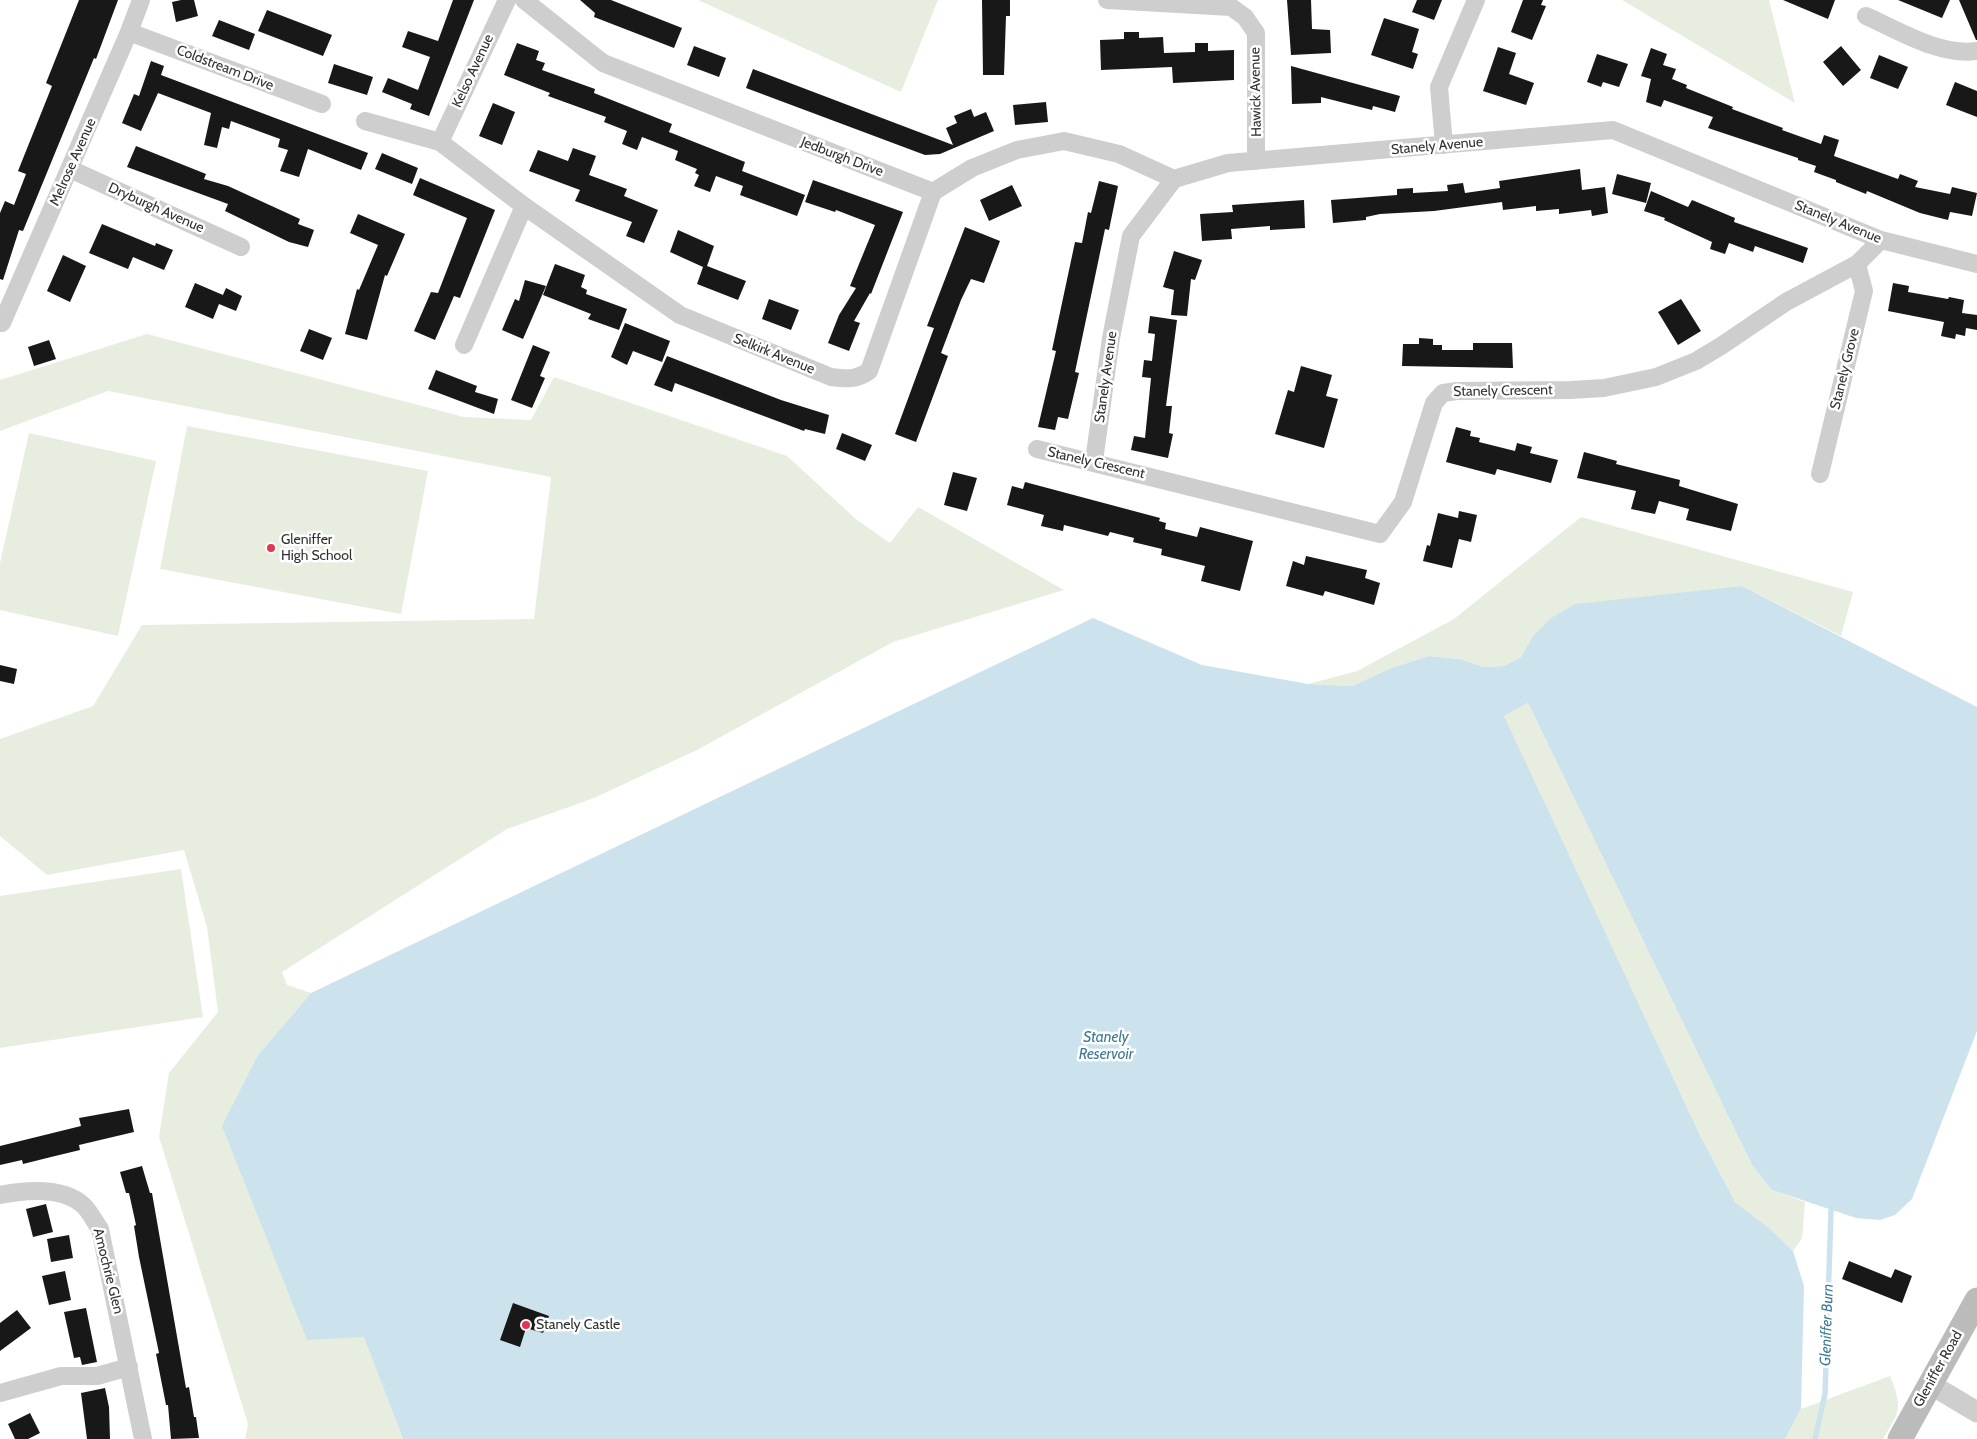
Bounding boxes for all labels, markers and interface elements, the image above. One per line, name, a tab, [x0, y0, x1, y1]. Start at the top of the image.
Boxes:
street label: Kelso Avenue	[449, 32, 497, 110]
street label: Coldstream Drive	[174, 42, 276, 94]
street label: Hawick Avenue	[1247, 47, 1265, 137]
street label: Melrose Avenue	[46, 116, 100, 208]
street label: Jedburgh Drive	[798, 134, 886, 180]
street label: Stanely Avenue	[1390, 134, 1484, 158]
street label: Dryburgh Avenue	[105, 179, 207, 237]
street label: Stanely Avenue	[1792, 197, 1884, 247]
street label: Stanely Grove	[1827, 327, 1863, 411]
street label: Selkirk Avenue	[731, 330, 817, 378]
street label: Stanely Avenue	[1091, 330, 1121, 424]
street label: Stanely Crescent	[1453, 382, 1553, 400]
street label: Stanely Crescent	[1046, 444, 1146, 482]
place label: Gleniffer High School	[281, 532, 352, 564]
marker: Gleniffer High School	[265, 542, 277, 554]
water label: Stanely Reservoir	[1079, 1029, 1133, 1064]
street label: Amochrie Glen	[89, 1226, 127, 1316]
water label: Gleniffer Burn	[1817, 1284, 1837, 1366]
place label: Stanely Castle	[536, 1317, 620, 1333]
marker: Stanely Castle	[520, 1319, 532, 1331]
street label: Gleniffer Road	[1910, 1328, 1966, 1410]

